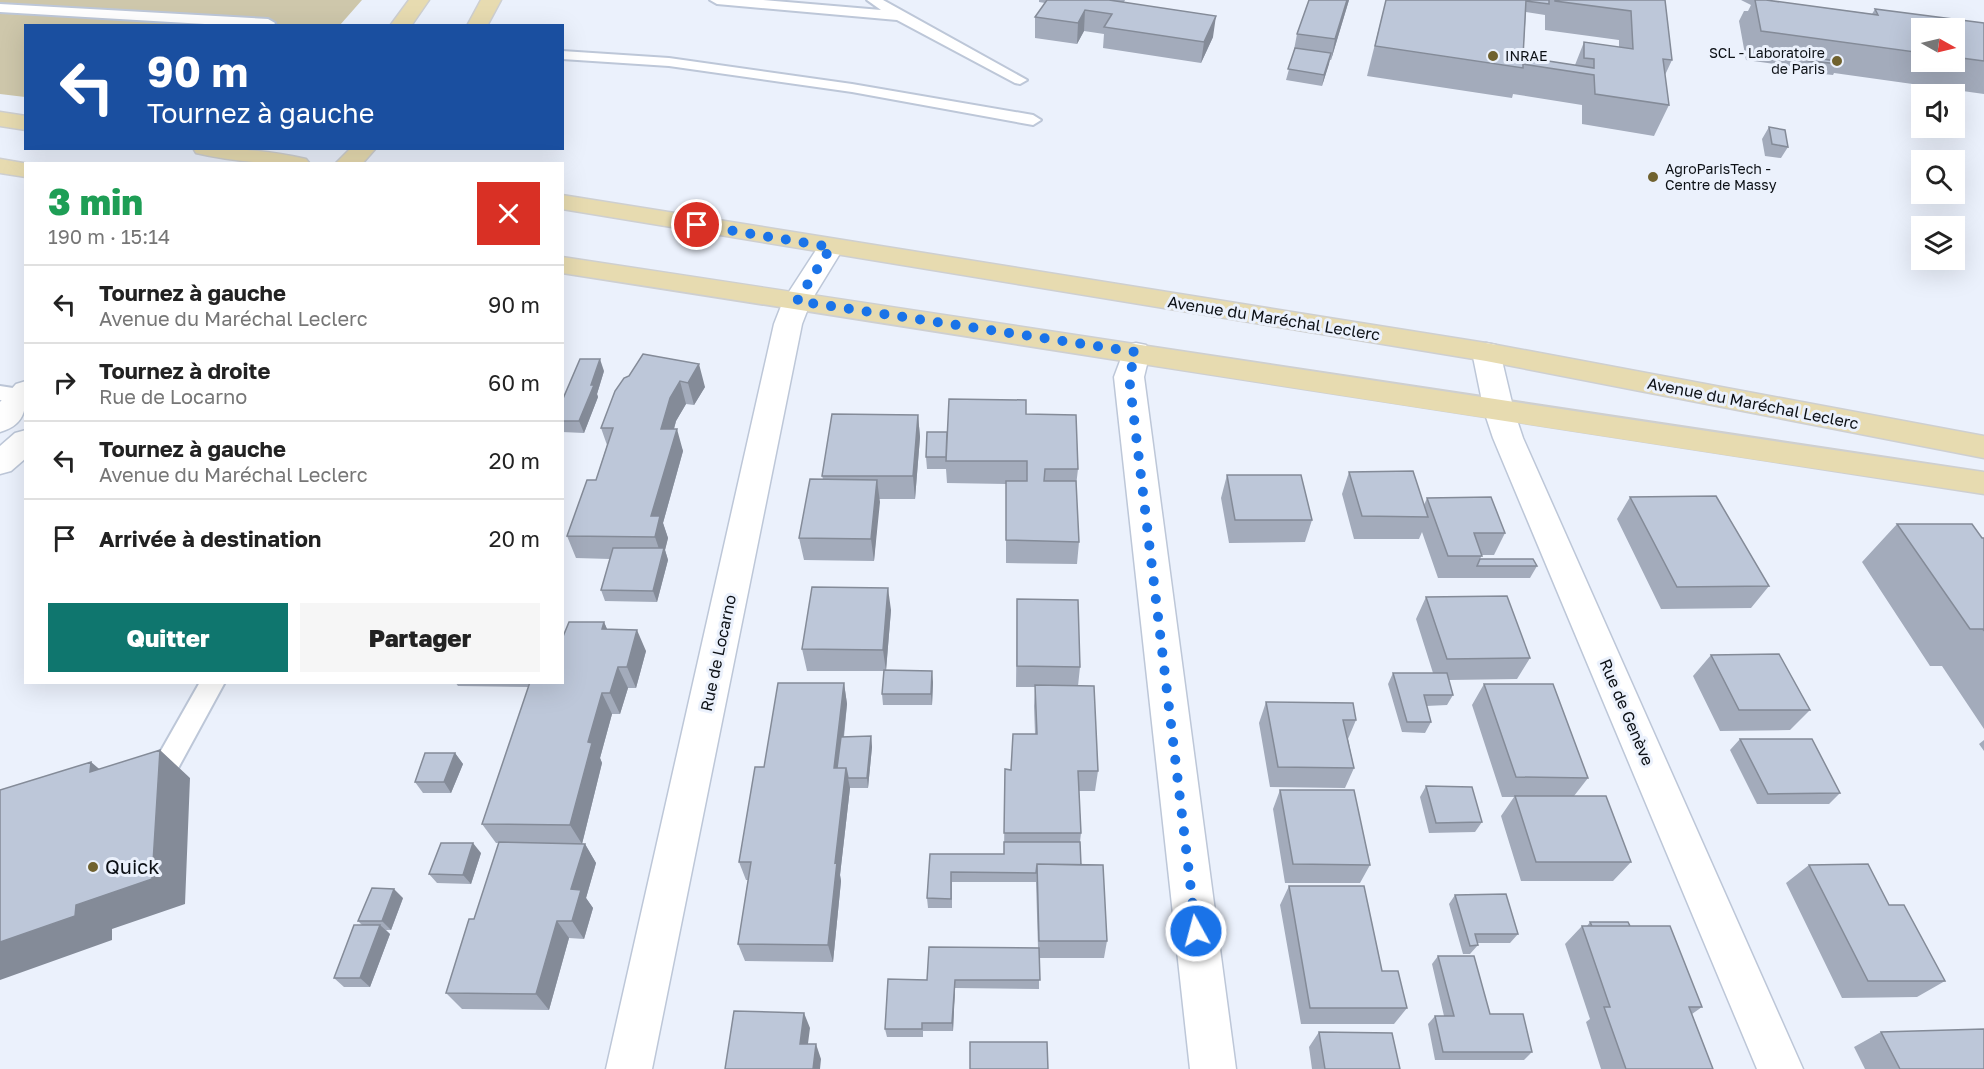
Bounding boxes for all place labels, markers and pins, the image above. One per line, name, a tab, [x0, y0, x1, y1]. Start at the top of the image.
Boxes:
place label: SCL - Laboratoire de Paris	[1709, 44, 1825, 77]
place label: INRAE	[1505, 47, 1547, 64]
marker: INRAE	[1486, 49, 1500, 63]
marker: SCL - Laboratoire de Paris	[1830, 54, 1844, 68]
place label: AgroParisTech - Centre de Massy	[1665, 160, 1777, 193]
marker: AgroParisTech - Centre de Massy	[1646, 170, 1660, 184]
pin	[671, 199, 722, 250]
place label: Quick	[105, 854, 159, 878]
marker: Quick	[86, 860, 100, 874]

